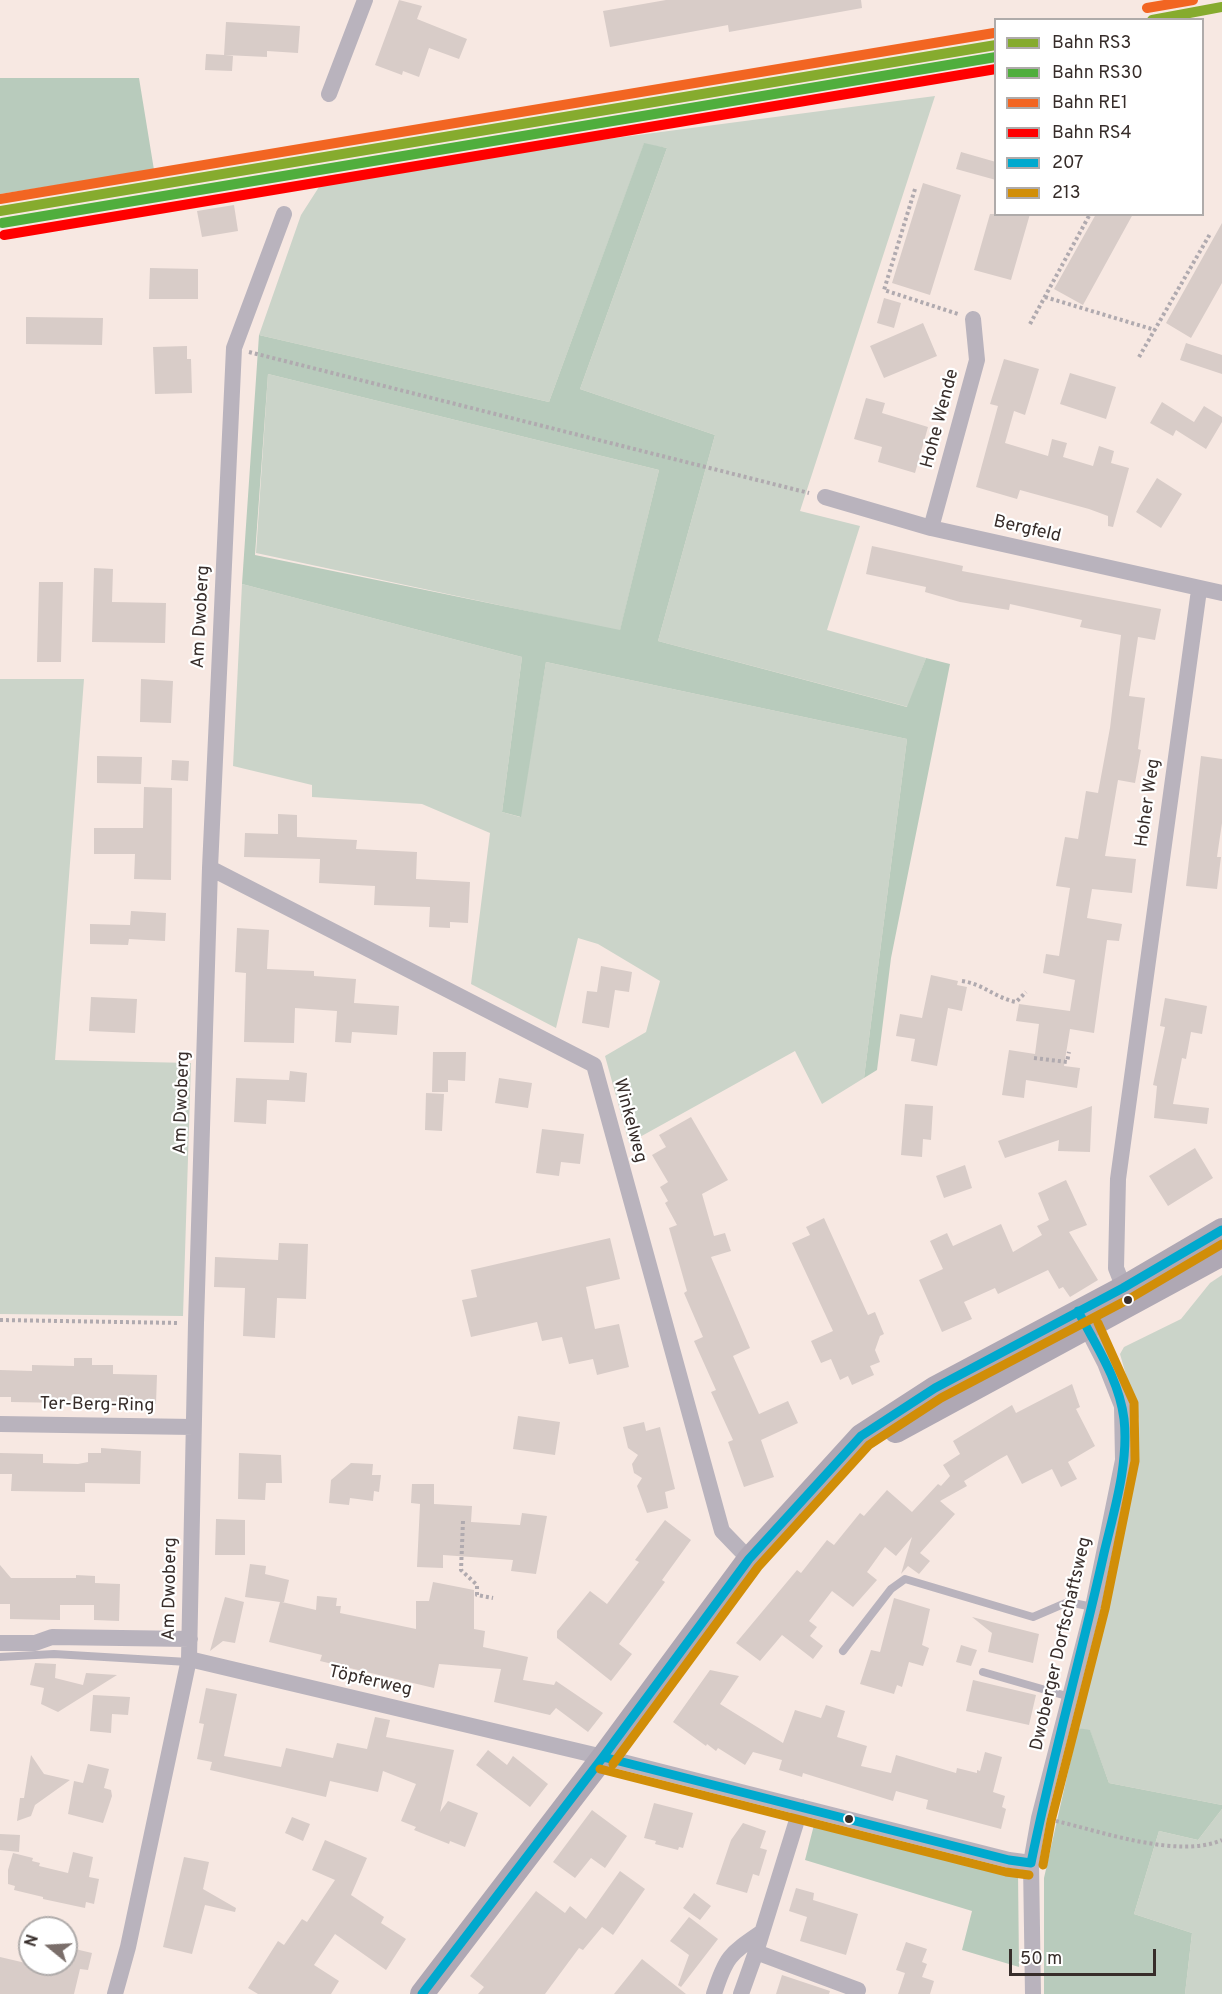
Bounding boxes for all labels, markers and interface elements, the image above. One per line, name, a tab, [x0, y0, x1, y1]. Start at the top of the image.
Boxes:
legend	[994, 18, 1204, 216]
text: Bahn RS3	[1052, 32, 1131, 55]
text: Bahn RS30	[1052, 62, 1143, 85]
text: Bahn RE1	[1052, 92, 1128, 115]
text: Bahn RS4	[1052, 122, 1132, 145]
text: 207	[1052, 152, 1083, 175]
text: 213	[1052, 182, 1081, 205]
street label: Hohe Wende	[917, 367, 965, 471]
street label: Bergfeld	[991, 512, 1063, 548]
street label: Am Dwoberg	[189, 565, 215, 669]
street label: Hoher Weg	[1132, 757, 1166, 849]
street label: Am Dwoberg	[170, 1051, 196, 1155]
street label: Winkelweg	[607, 1077, 651, 1165]
unlabelled marker	[1122, 1294, 1134, 1306]
street label: Ter-Berg-Ring	[39, 1394, 155, 1418]
street label: Dwoberger Dorfschaftsweg	[1027, 1535, 1097, 1753]
street label: Am Dwoberg	[159, 1537, 183, 1641]
street label: Töpferweg	[326, 1662, 414, 1702]
unlabelled marker	[843, 1813, 855, 1825]
north arrow	[18, 1916, 78, 1976]
text: N	[21, 1932, 44, 1950]
scale bar	[1012, 1937, 1159, 1975]
text: 50 m	[1020, 1948, 1062, 1971]

